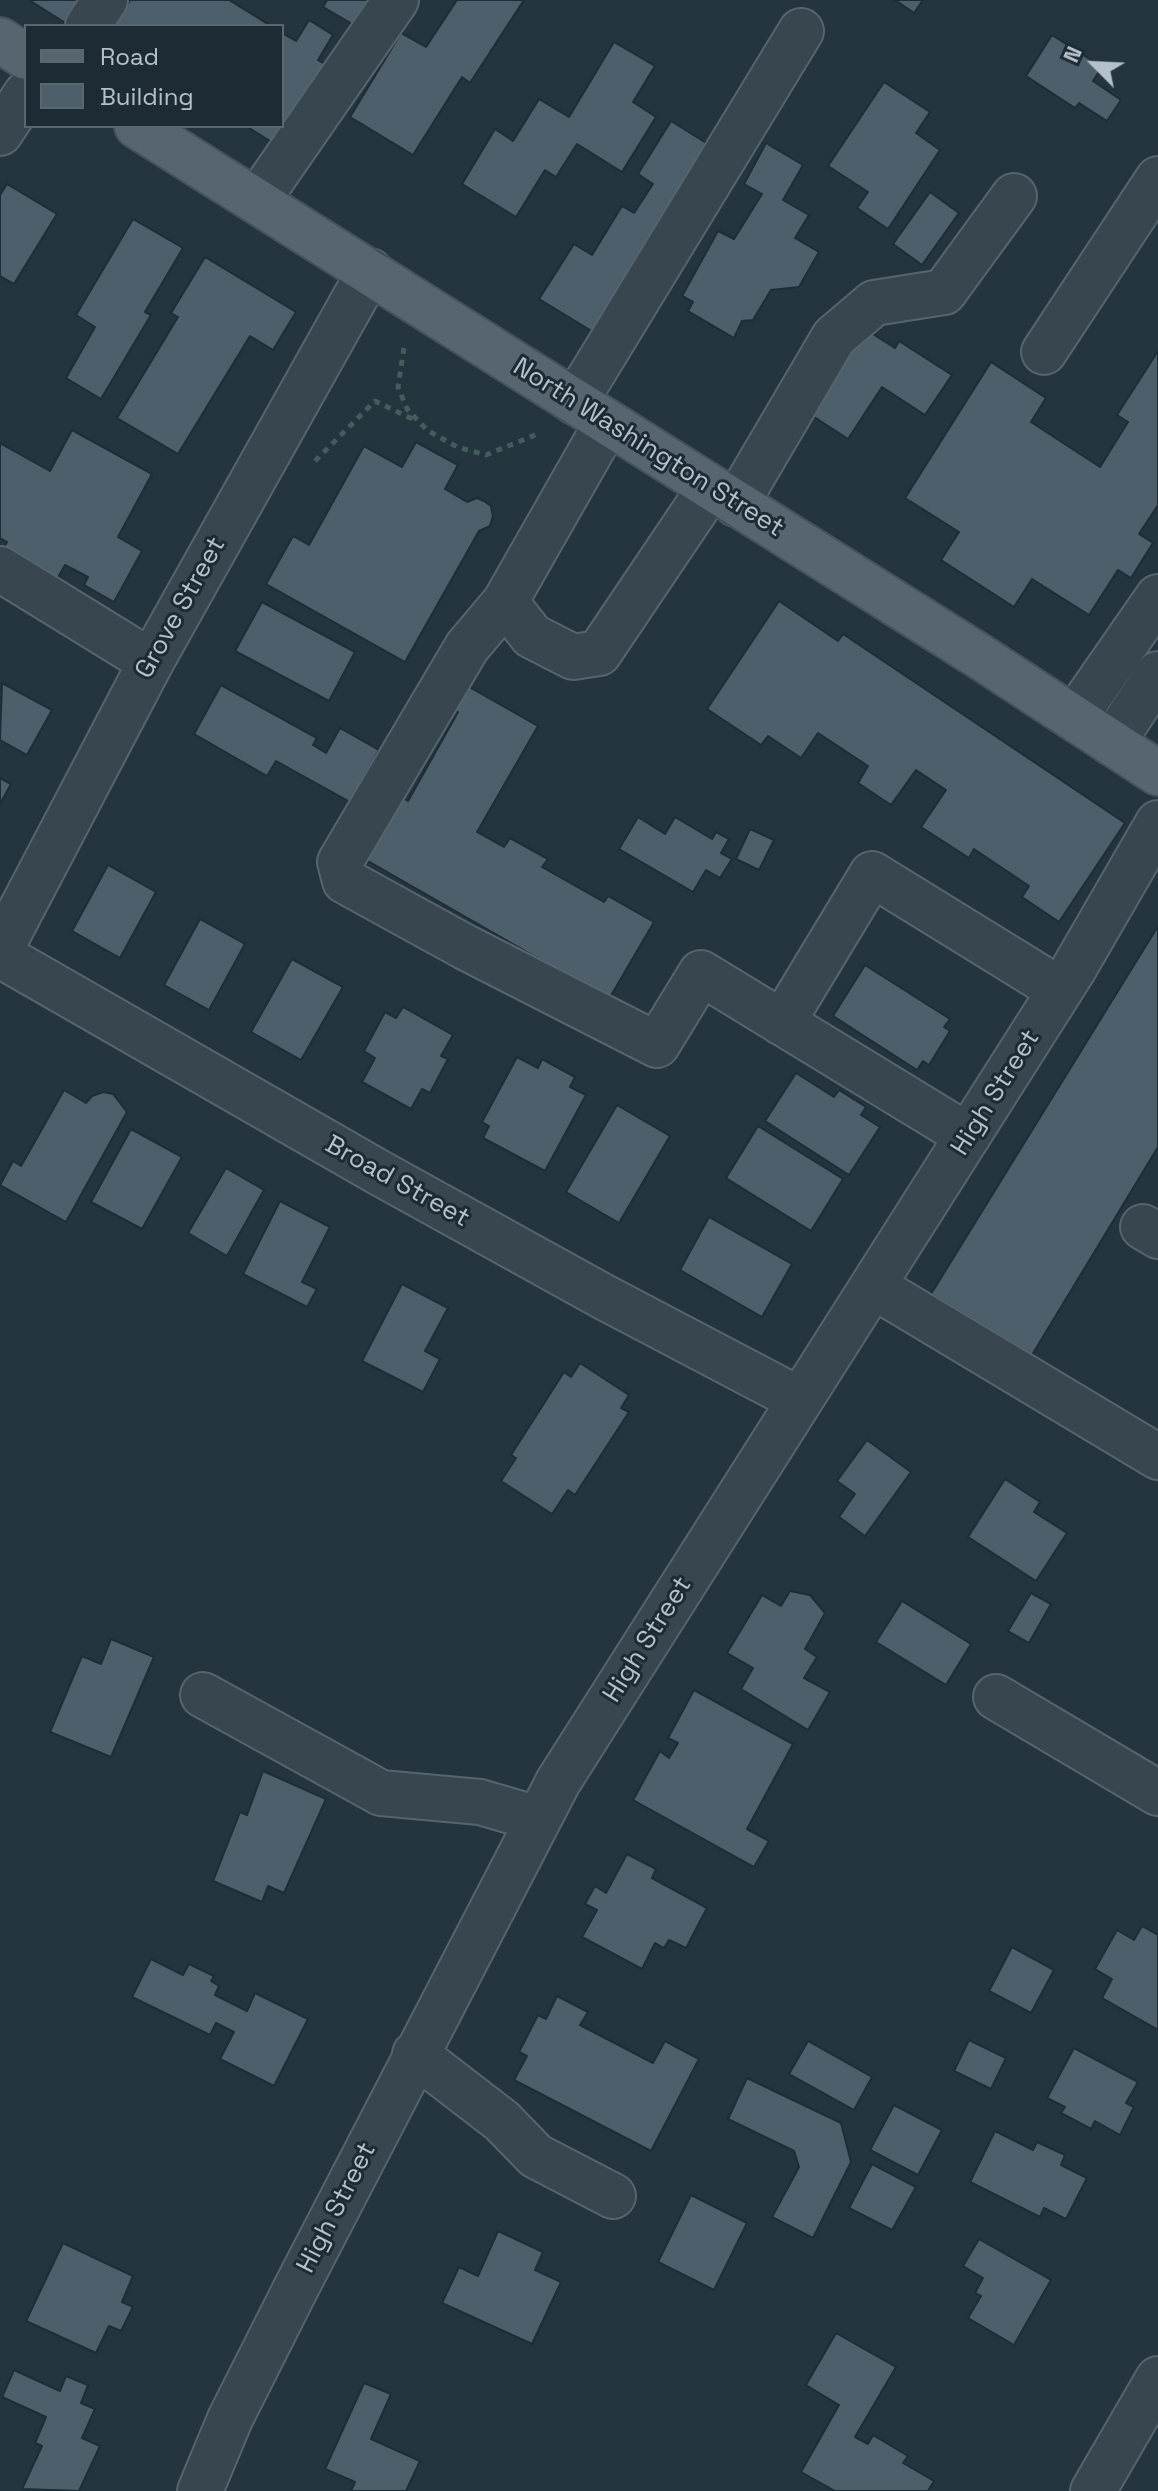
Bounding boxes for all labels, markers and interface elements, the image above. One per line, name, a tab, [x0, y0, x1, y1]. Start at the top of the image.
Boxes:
legend	[24, 24, 284, 128]
north arrow	[1054, 24, 1134, 104]
text: Road	[100, 41, 159, 72]
text: N	[1056, 42, 1088, 67]
text: Building	[100, 81, 194, 112]
street label: North Washington Street	[507, 352, 789, 544]
street label: Grove Street	[129, 532, 233, 684]
street label: High Street	[945, 1024, 1047, 1162]
street label: Broad Street	[319, 1130, 475, 1234]
street label: High Street	[597, 1571, 699, 1709]
street label: High Street	[291, 2138, 383, 2278]

